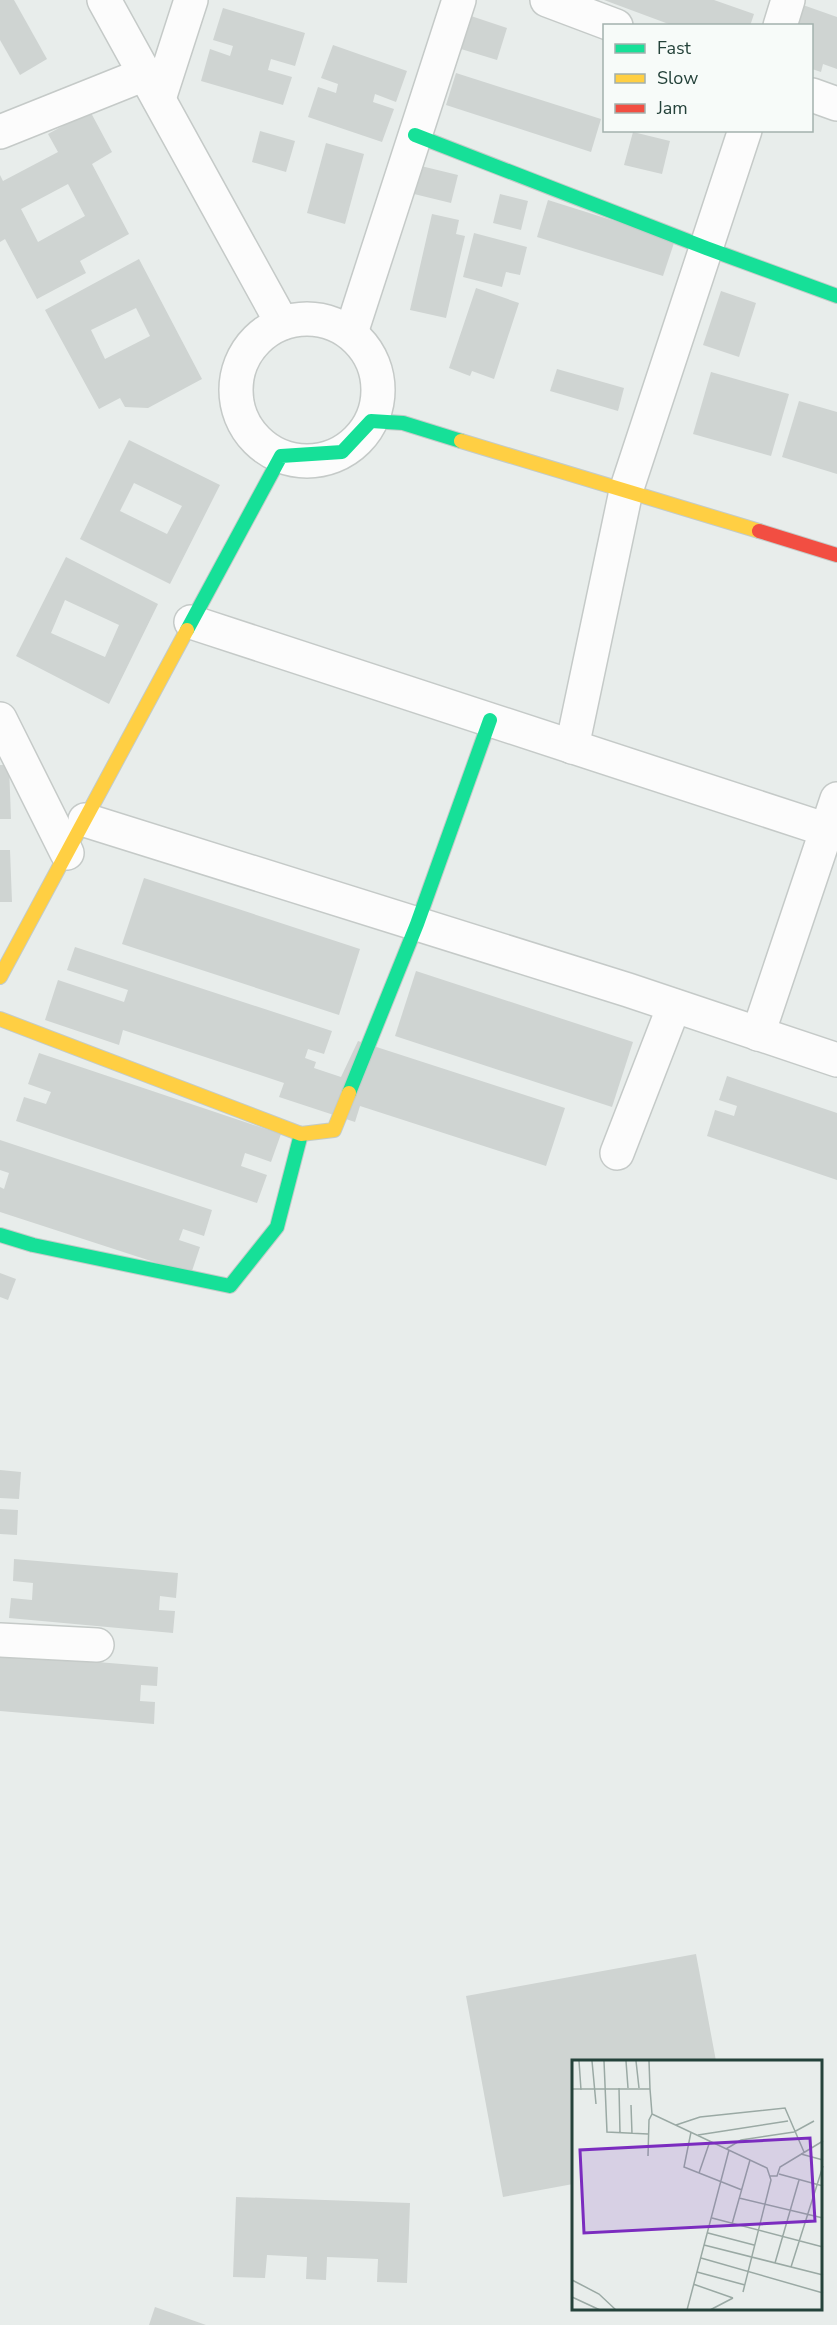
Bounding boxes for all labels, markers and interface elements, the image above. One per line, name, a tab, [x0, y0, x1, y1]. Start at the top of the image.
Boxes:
legend	[603, 24, 813, 132]
text: Fast	[657, 36, 692, 60]
text: Slow	[657, 66, 698, 90]
text: Jam	[656, 96, 688, 120]
inset map	[572, 2060, 822, 2310]

